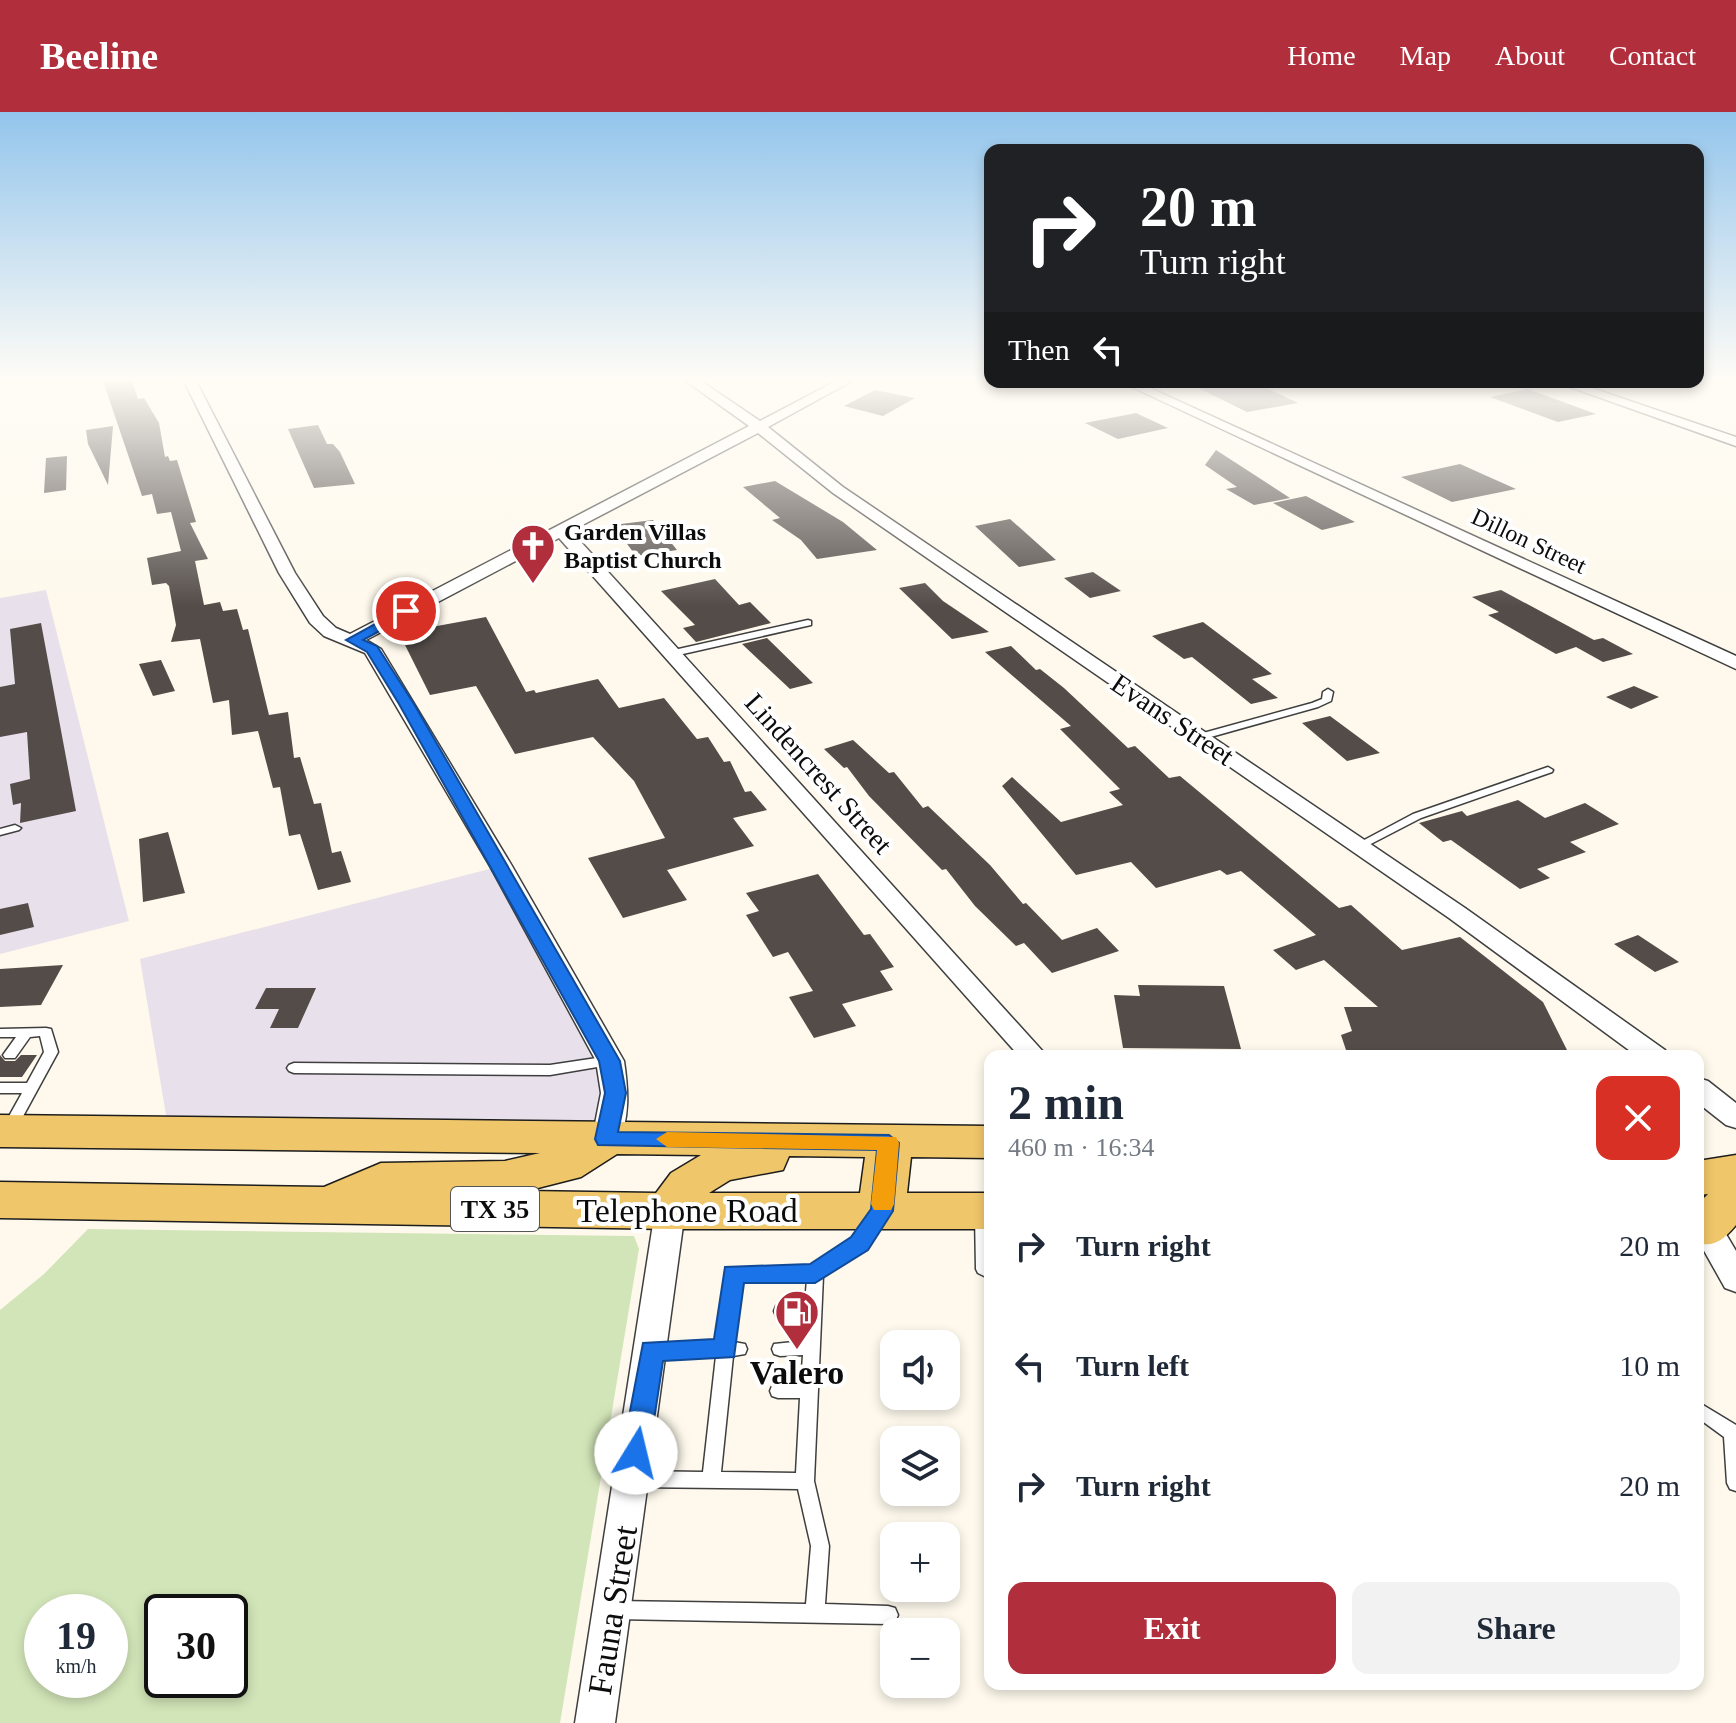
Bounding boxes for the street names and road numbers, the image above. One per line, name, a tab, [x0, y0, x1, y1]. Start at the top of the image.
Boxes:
street label: Dillon Street	[1468, 503, 1591, 579]
street label: Evans Street	[1106, 667, 1240, 772]
street label: Lindencrest Street	[739, 687, 899, 860]
road number: TX 35	[451, 1187, 539, 1231]
street label: Telephone Road	[576, 1192, 798, 1229]
street label: Fauna Street	[581, 1522, 644, 1697]

